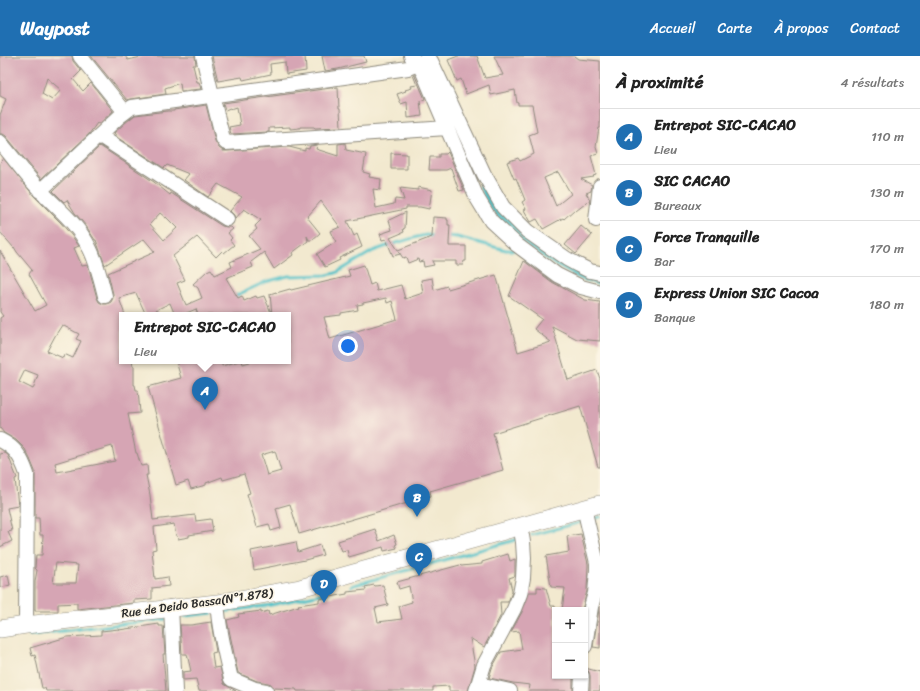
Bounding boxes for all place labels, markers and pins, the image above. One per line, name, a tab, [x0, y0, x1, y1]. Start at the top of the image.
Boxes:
pin: A	[192, 377, 218, 410]
pin: B	[404, 484, 430, 517]
pin: C	[406, 543, 432, 576]
pin: D	[311, 570, 337, 603]

